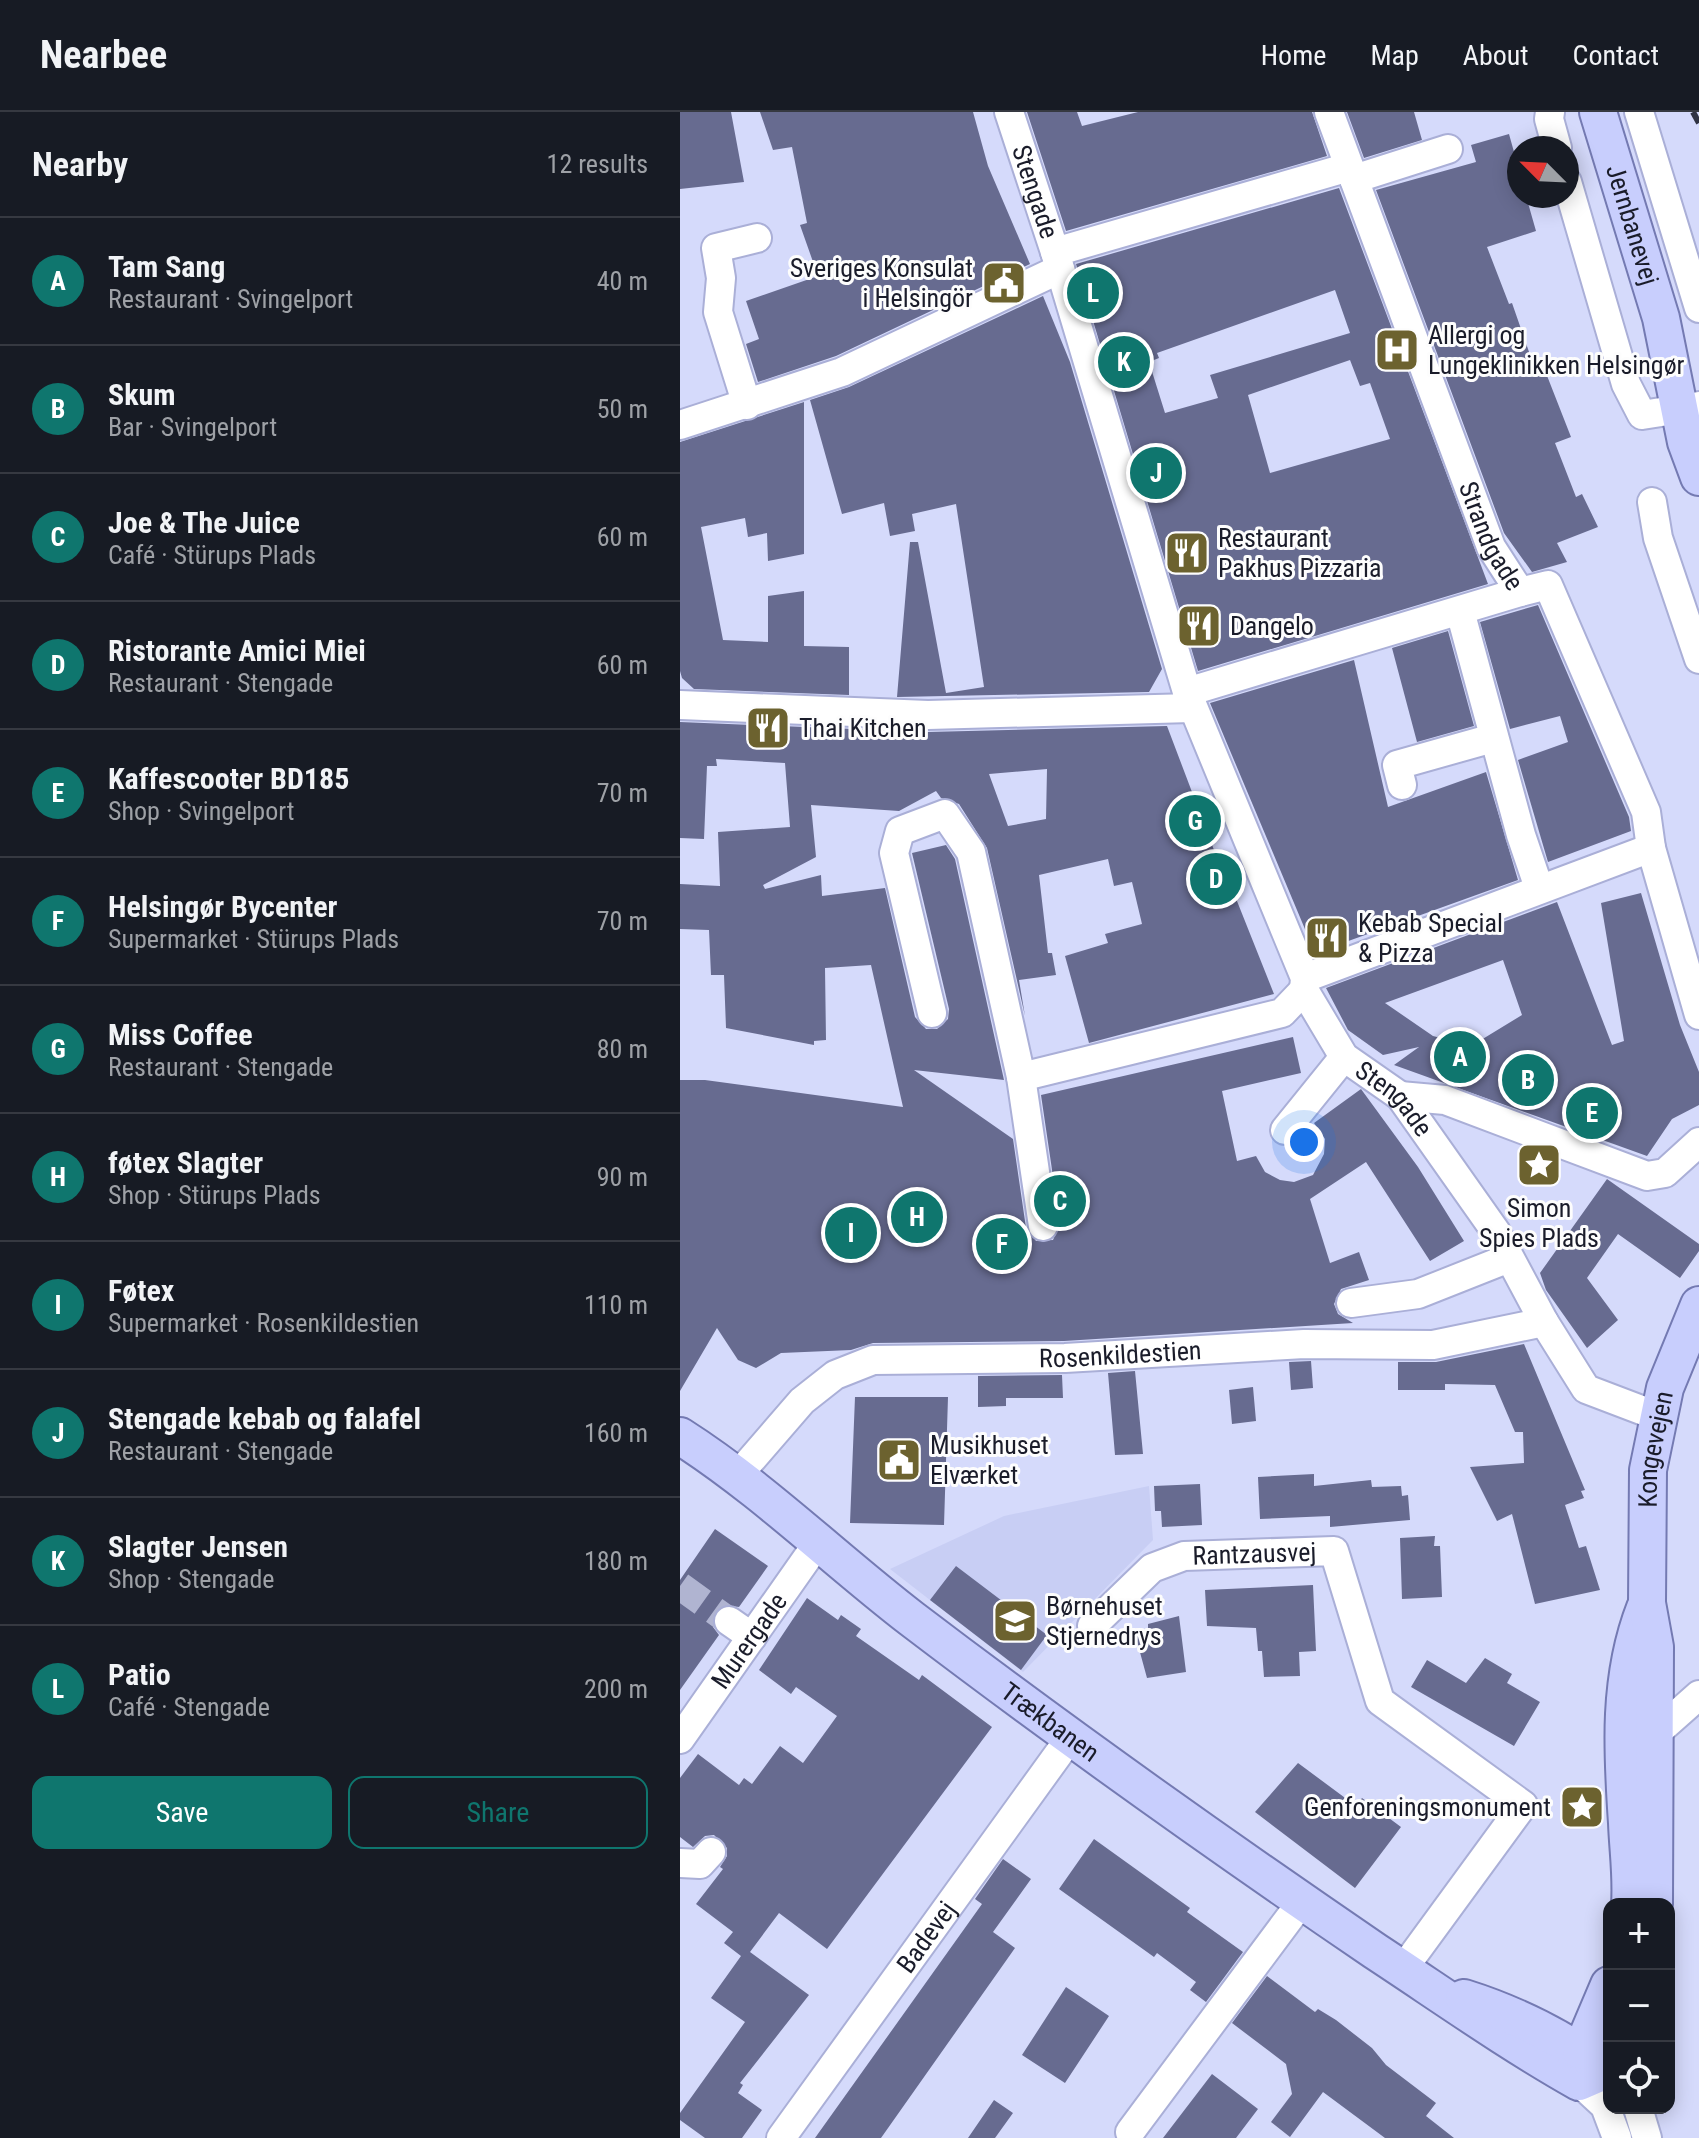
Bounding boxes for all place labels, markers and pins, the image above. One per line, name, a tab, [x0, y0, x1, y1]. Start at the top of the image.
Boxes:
place label: Sveriges Konsulat i Helsingör	[790, 253, 973, 313]
public building icon: Sveriges Konsulat i Helsingör	[980, 259, 1028, 307]
pin: L	[1067, 263, 1119, 323]
place label: Allergi og Lungeklinikken Helsingør	[1428, 320, 1685, 380]
hospital icon: Allergi og Lungeklinikken Helsingør	[1373, 326, 1421, 374]
pin: K	[1098, 332, 1150, 392]
pin: J	[1130, 443, 1182, 503]
place label: Restaurant Pakhus Pizzaria	[1218, 523, 1381, 583]
restaurant icon: Restaurant Pakhus Pizzaria	[1163, 529, 1211, 577]
restaurant icon: Dangelo	[1175, 602, 1223, 650]
place label: Dangelo	[1230, 611, 1314, 641]
restaurant icon: Thai Kitchen	[744, 704, 792, 752]
place label: Thai Kitchen	[799, 713, 927, 743]
pin: G	[1169, 791, 1221, 851]
pin: D	[1190, 849, 1242, 909]
place label: Kebab Special & Pizza	[1358, 908, 1503, 968]
restaurant icon: Kebab Special & Pizza	[1303, 914, 1351, 962]
pin: A	[1434, 1027, 1486, 1087]
pin: B	[1502, 1050, 1554, 1110]
pin: E	[1566, 1083, 1618, 1143]
place icon: Simon Spies Plads	[1515, 1141, 1563, 1189]
pin: C	[1034, 1171, 1086, 1231]
pin: H	[891, 1187, 943, 1247]
place label: Simon Spies Plads	[1479, 1193, 1599, 1253]
pin: I	[825, 1203, 877, 1263]
pin: F	[976, 1214, 1028, 1274]
place label: Musikhuset Elværket	[930, 1430, 1049, 1490]
public building icon: Musikhuset Elværket	[875, 1436, 923, 1484]
place label: Børnehuset Stjernedrys	[1046, 1591, 1163, 1651]
school or university icon: Børnehuset Stjernedrys	[991, 1597, 1039, 1645]
place icon: Genforeningsmonument	[1558, 1783, 1606, 1831]
place label: Genforeningsmonument	[1304, 1792, 1551, 1822]

